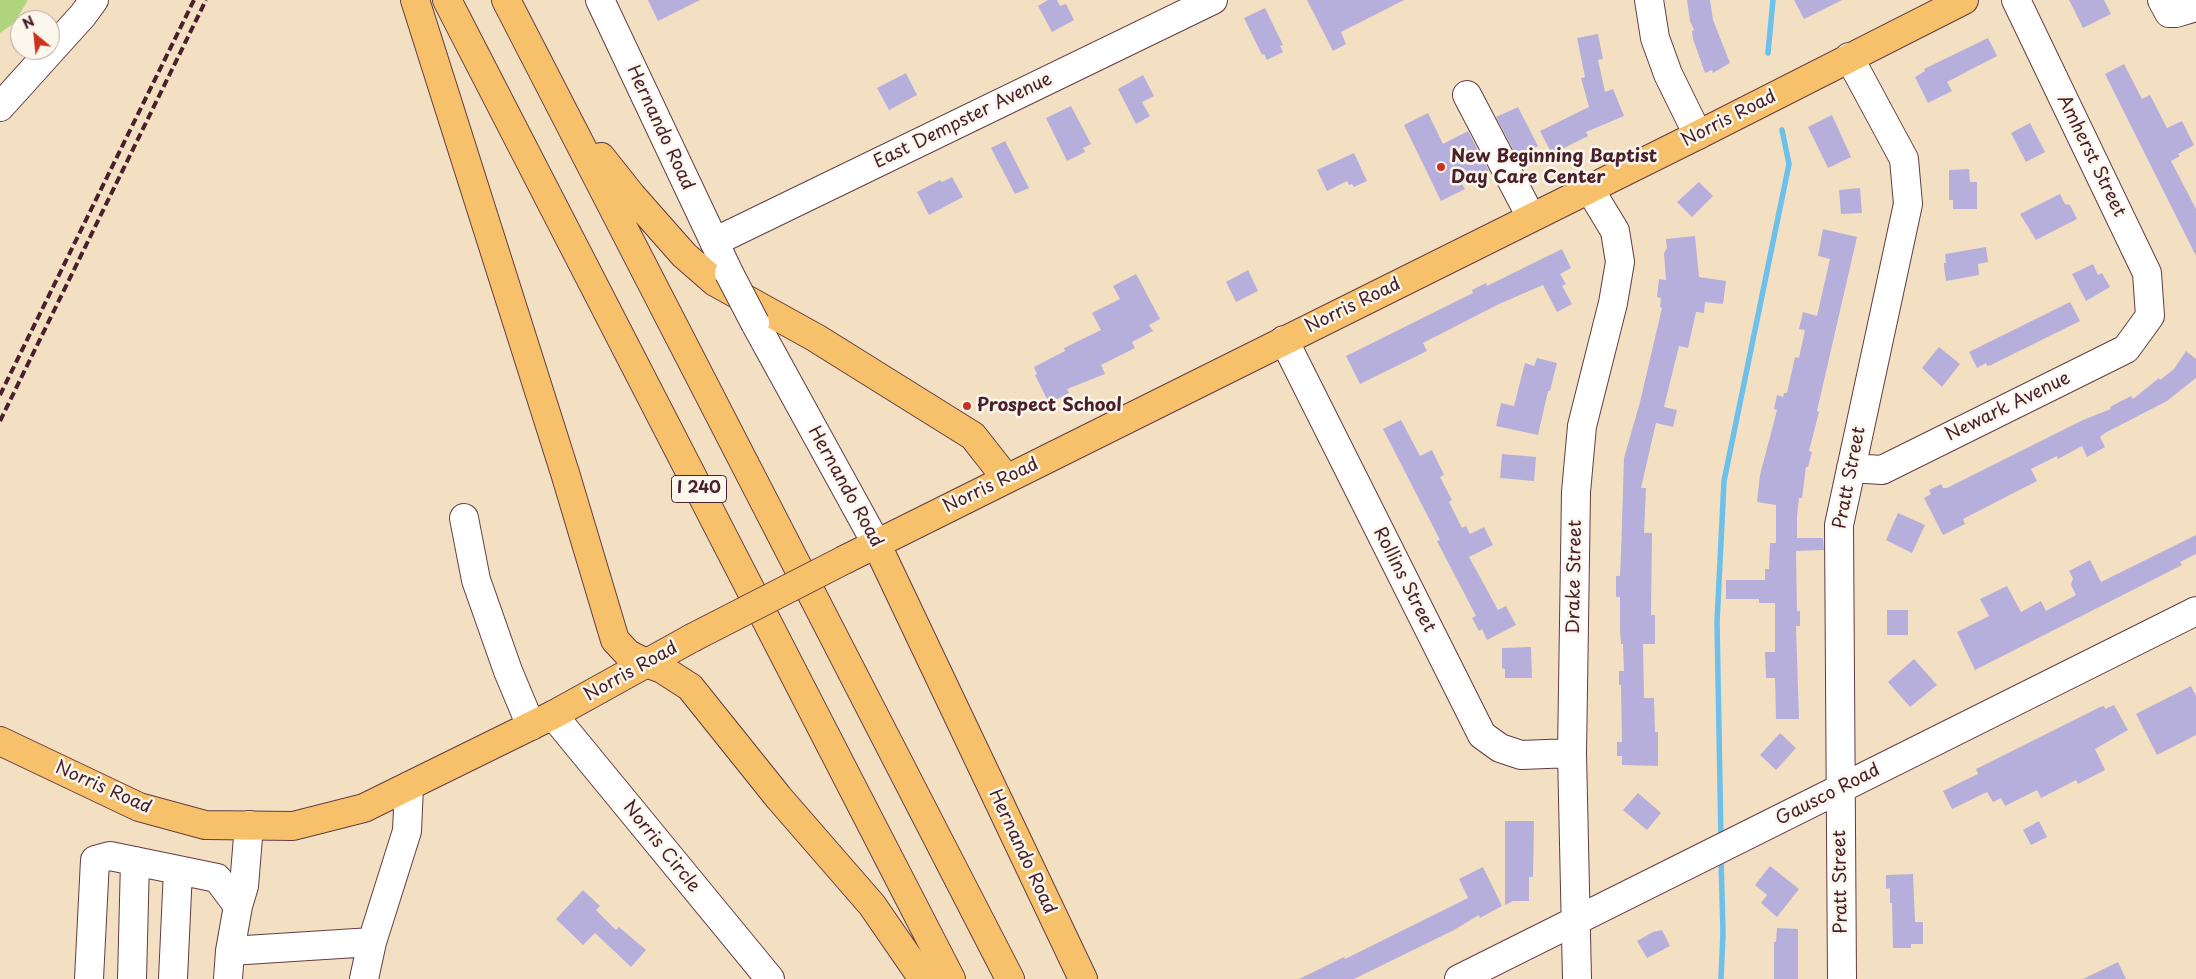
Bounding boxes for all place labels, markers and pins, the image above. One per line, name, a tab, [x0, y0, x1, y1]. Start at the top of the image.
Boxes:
place label: New Beginning Baptist Day Care Center	[1451, 146, 1657, 188]
marker: New Beginning Baptist Day Care Center	[1435, 161, 1447, 173]
place label: Prospect School	[977, 395, 1122, 417]
marker: Prospect School	[961, 400, 973, 412]

